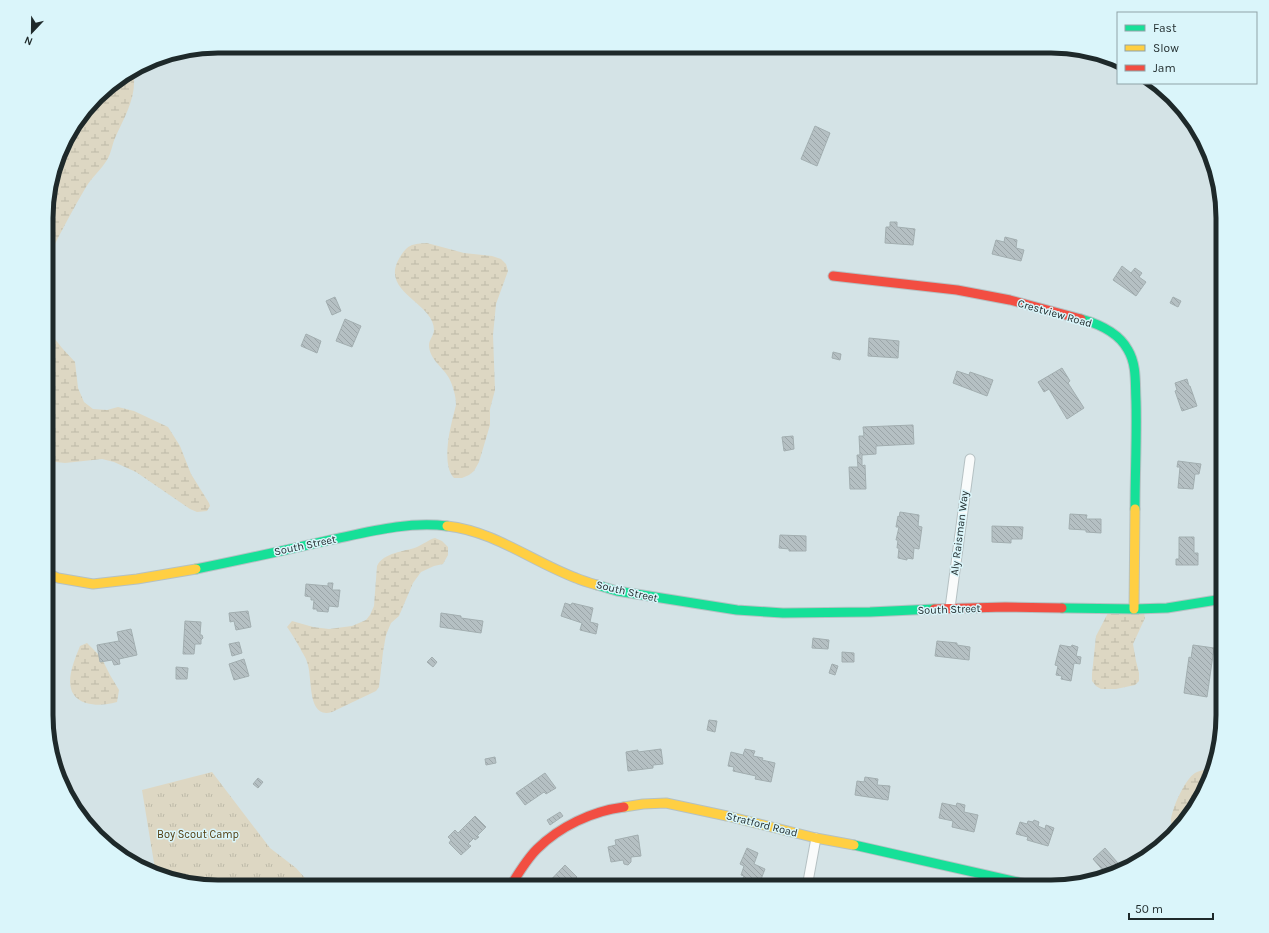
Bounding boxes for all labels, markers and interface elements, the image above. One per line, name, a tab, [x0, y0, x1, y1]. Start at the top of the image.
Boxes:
north arrow	[12, 12, 52, 52]
legend	[1117, 12, 1257, 84]
text: Fast	[1153, 21, 1177, 35]
text: N	[22, 33, 35, 48]
text: Slow	[1153, 41, 1179, 55]
text: Jam	[1153, 61, 1176, 75]
street label: Crestview Road	[1016, 297, 1093, 330]
street label: Aly Raisman Way	[948, 490, 971, 576]
street label: South Street	[273, 533, 337, 558]
street label: South Street	[595, 578, 659, 605]
street label: South Street	[917, 602, 981, 617]
street label: Stratford Road	[725, 809, 799, 840]
park label: Boy Scout Camp	[157, 828, 239, 841]
scale bar	[1129, 895, 1213, 921]
text: 50 m	[1135, 902, 1163, 916]

